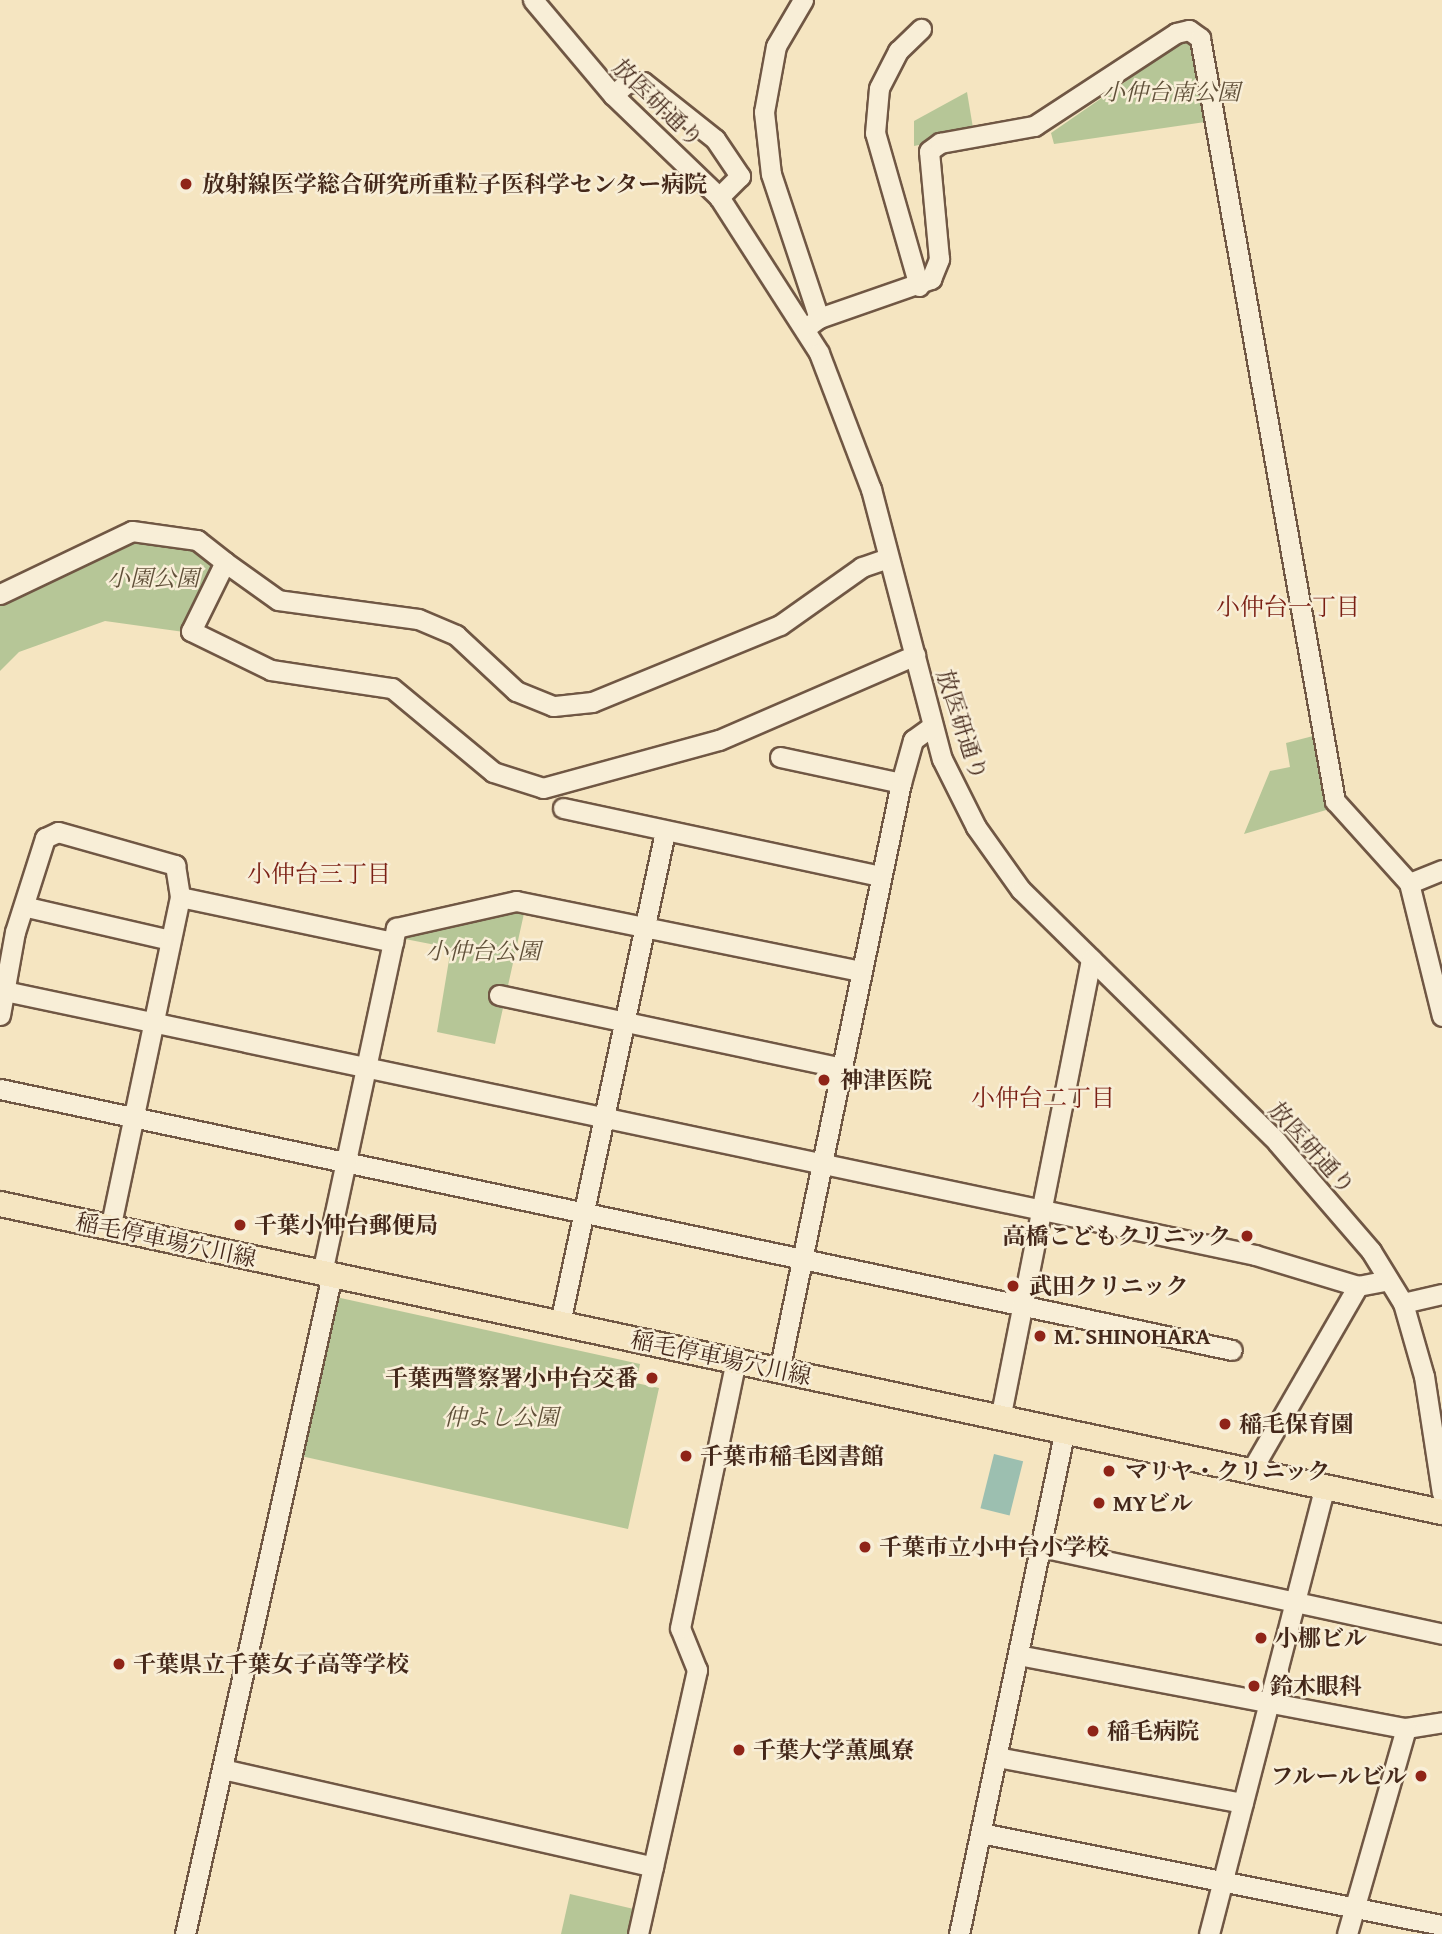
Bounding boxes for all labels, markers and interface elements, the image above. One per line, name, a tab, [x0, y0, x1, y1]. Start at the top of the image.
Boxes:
street label: 放医研通り	[607, 53, 709, 153]
park label: 小仲台南公園	[1102, 78, 1240, 106]
place label: 放射線医学総合研究所重粒子医科学センター病院	[202, 170, 708, 198]
marker: 放射線医学総合研究所重粒子医科学センター病院	[176, 174, 196, 194]
park label: 小園公園	[107, 564, 199, 592]
district label: 小仲台一丁目	[1216, 593, 1360, 621]
street label: 放医研通り	[931, 666, 993, 784]
district label: 小仲台三丁目	[247, 860, 391, 888]
park label: 小仲台公園	[426, 937, 540, 965]
place label: 神津医院	[840, 1066, 932, 1094]
marker: 神津医院	[814, 1070, 834, 1090]
district label: 小仲台二丁目	[971, 1084, 1115, 1112]
street label: 放医研通り	[1263, 1096, 1361, 1200]
street label: 稲毛停車場穴川線	[73, 1207, 259, 1273]
place label: 千葉小仲台郵便局	[254, 1211, 438, 1239]
marker: 千葉小仲台郵便局	[232, 1217, 248, 1233]
place label: 高橋こどもクリニック	[1001, 1222, 1231, 1250]
marker: 高橋こどもクリニック	[1237, 1226, 1257, 1246]
place label: 武田クリニック	[1029, 1272, 1190, 1300]
marker: 武田クリニック	[1003, 1276, 1023, 1296]
place label: M. SHINOHARA	[1054, 1322, 1211, 1350]
street label: 稲毛停車場穴川線	[628, 1325, 814, 1391]
marker: M. SHINOHARA	[1032, 1328, 1048, 1344]
place label: 千葉西警察署小中台交番	[385, 1364, 638, 1392]
marker: 千葉西警察署小中台交番	[644, 1370, 660, 1386]
park label: 仲よし公園	[444, 1403, 558, 1431]
place label: 稲毛保育園	[1239, 1410, 1354, 1438]
marker: 稲毛保育園	[1217, 1416, 1233, 1432]
place label: 千葉市稲毛図書館	[700, 1442, 884, 1470]
marker: 千葉市稲毛図書館	[678, 1448, 694, 1464]
place label: マリヤ・クリニック	[1125, 1457, 1332, 1485]
marker: マリヤ・クリニック	[1099, 1461, 1119, 1481]
place label: MYビル	[1113, 1489, 1193, 1517]
marker: MYビル	[1091, 1495, 1107, 1511]
place label: 千葉市立小中台小学校	[879, 1533, 1109, 1561]
marker: 千葉市立小中台小学校	[857, 1539, 873, 1555]
place label: 小梛ビル	[1275, 1624, 1367, 1652]
marker: 小梛ビル	[1253, 1630, 1269, 1646]
place label: 千葉県立千葉女子高等学校	[133, 1650, 409, 1678]
marker: 千葉県立千葉女子高等学校	[111, 1656, 127, 1672]
place label: 鈴木眼科	[1270, 1672, 1362, 1700]
marker: 鈴木眼科	[1244, 1676, 1264, 1696]
place label: 稲毛病院	[1107, 1717, 1199, 1745]
marker: 稲毛病院	[1085, 1723, 1101, 1739]
place label: 千葉大学薫風寮	[753, 1736, 914, 1764]
marker: 千葉大学薫風寮	[731, 1742, 747, 1758]
place label: フルールビル	[1269, 1762, 1407, 1790]
marker: フルールビル	[1413, 1768, 1429, 1784]

